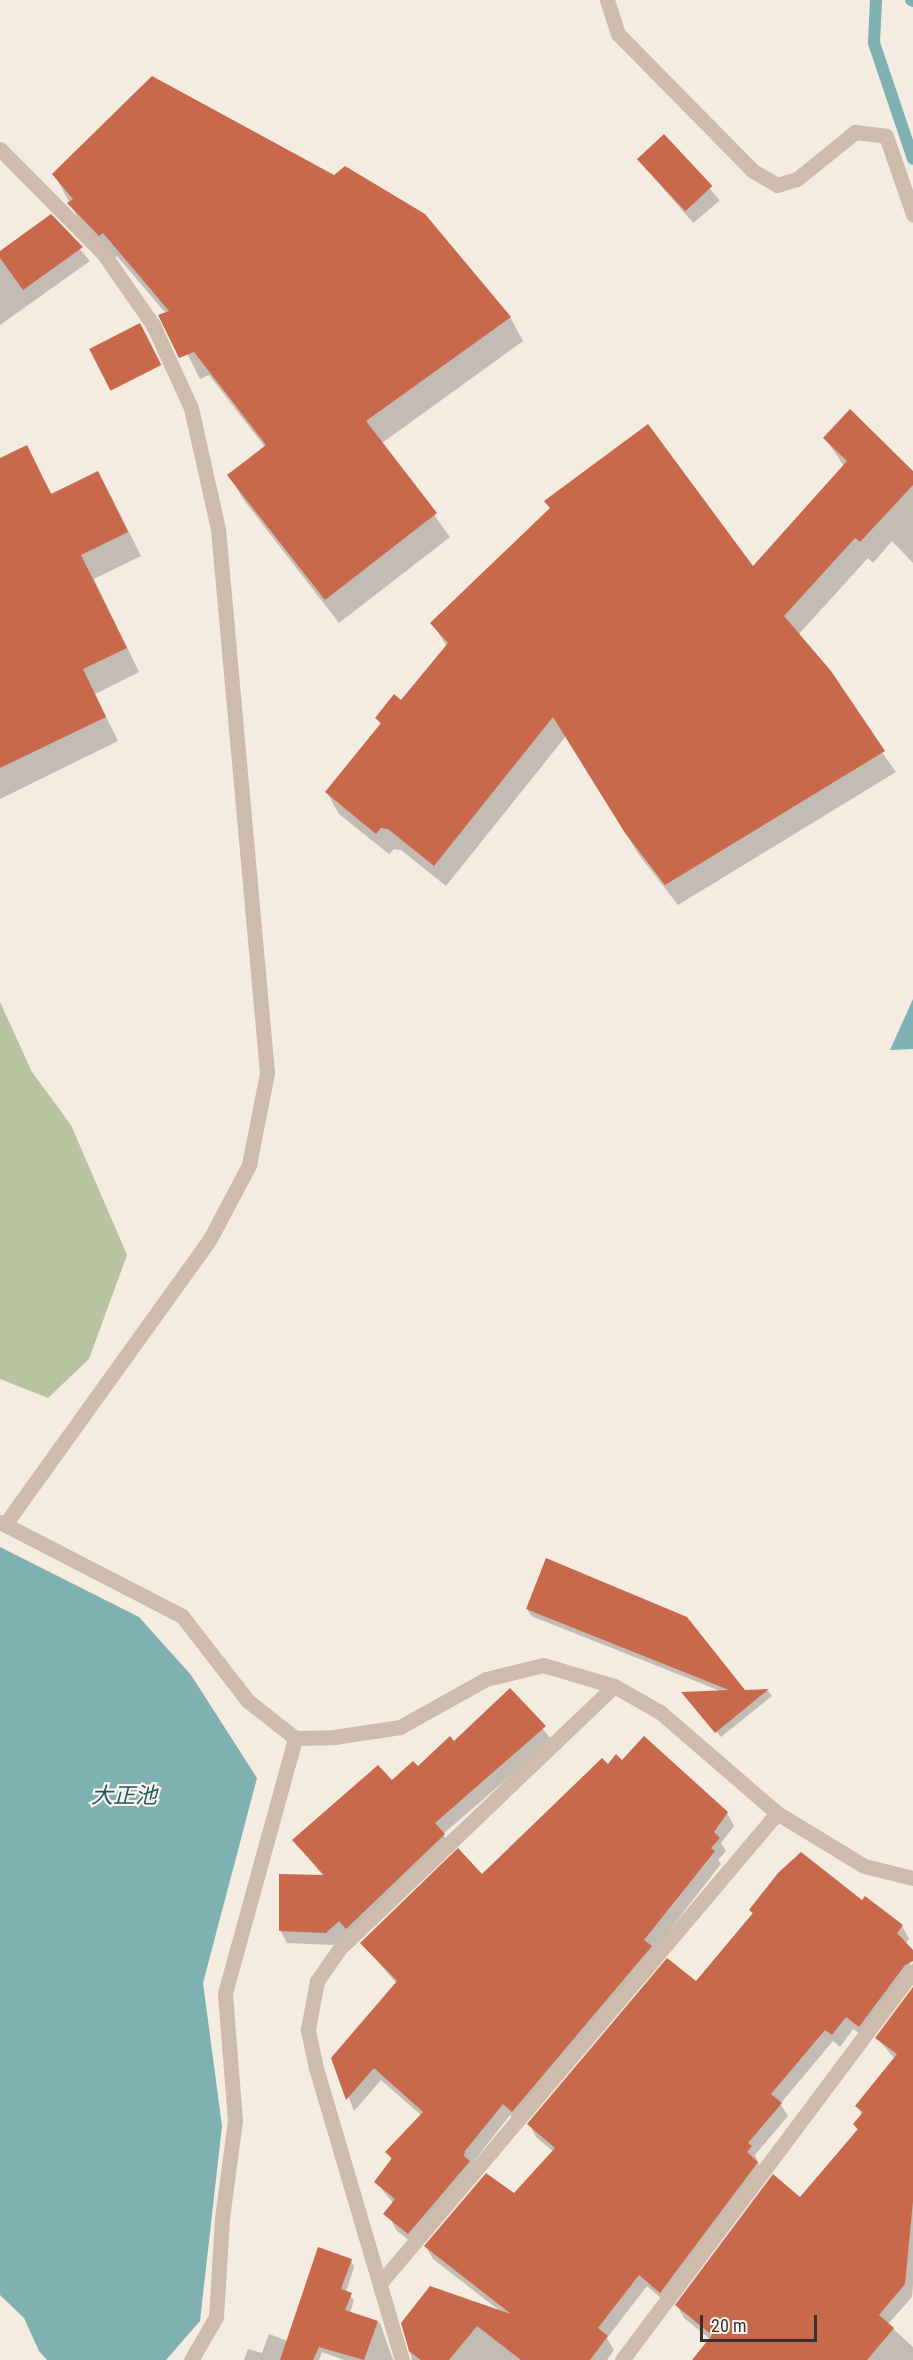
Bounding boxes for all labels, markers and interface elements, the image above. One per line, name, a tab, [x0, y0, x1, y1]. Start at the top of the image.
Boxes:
water label: 大正池	[91, 1783, 157, 1809]
scale bar	[703, 2303, 820, 2341]
text: 20 m	[711, 2315, 746, 2336]

